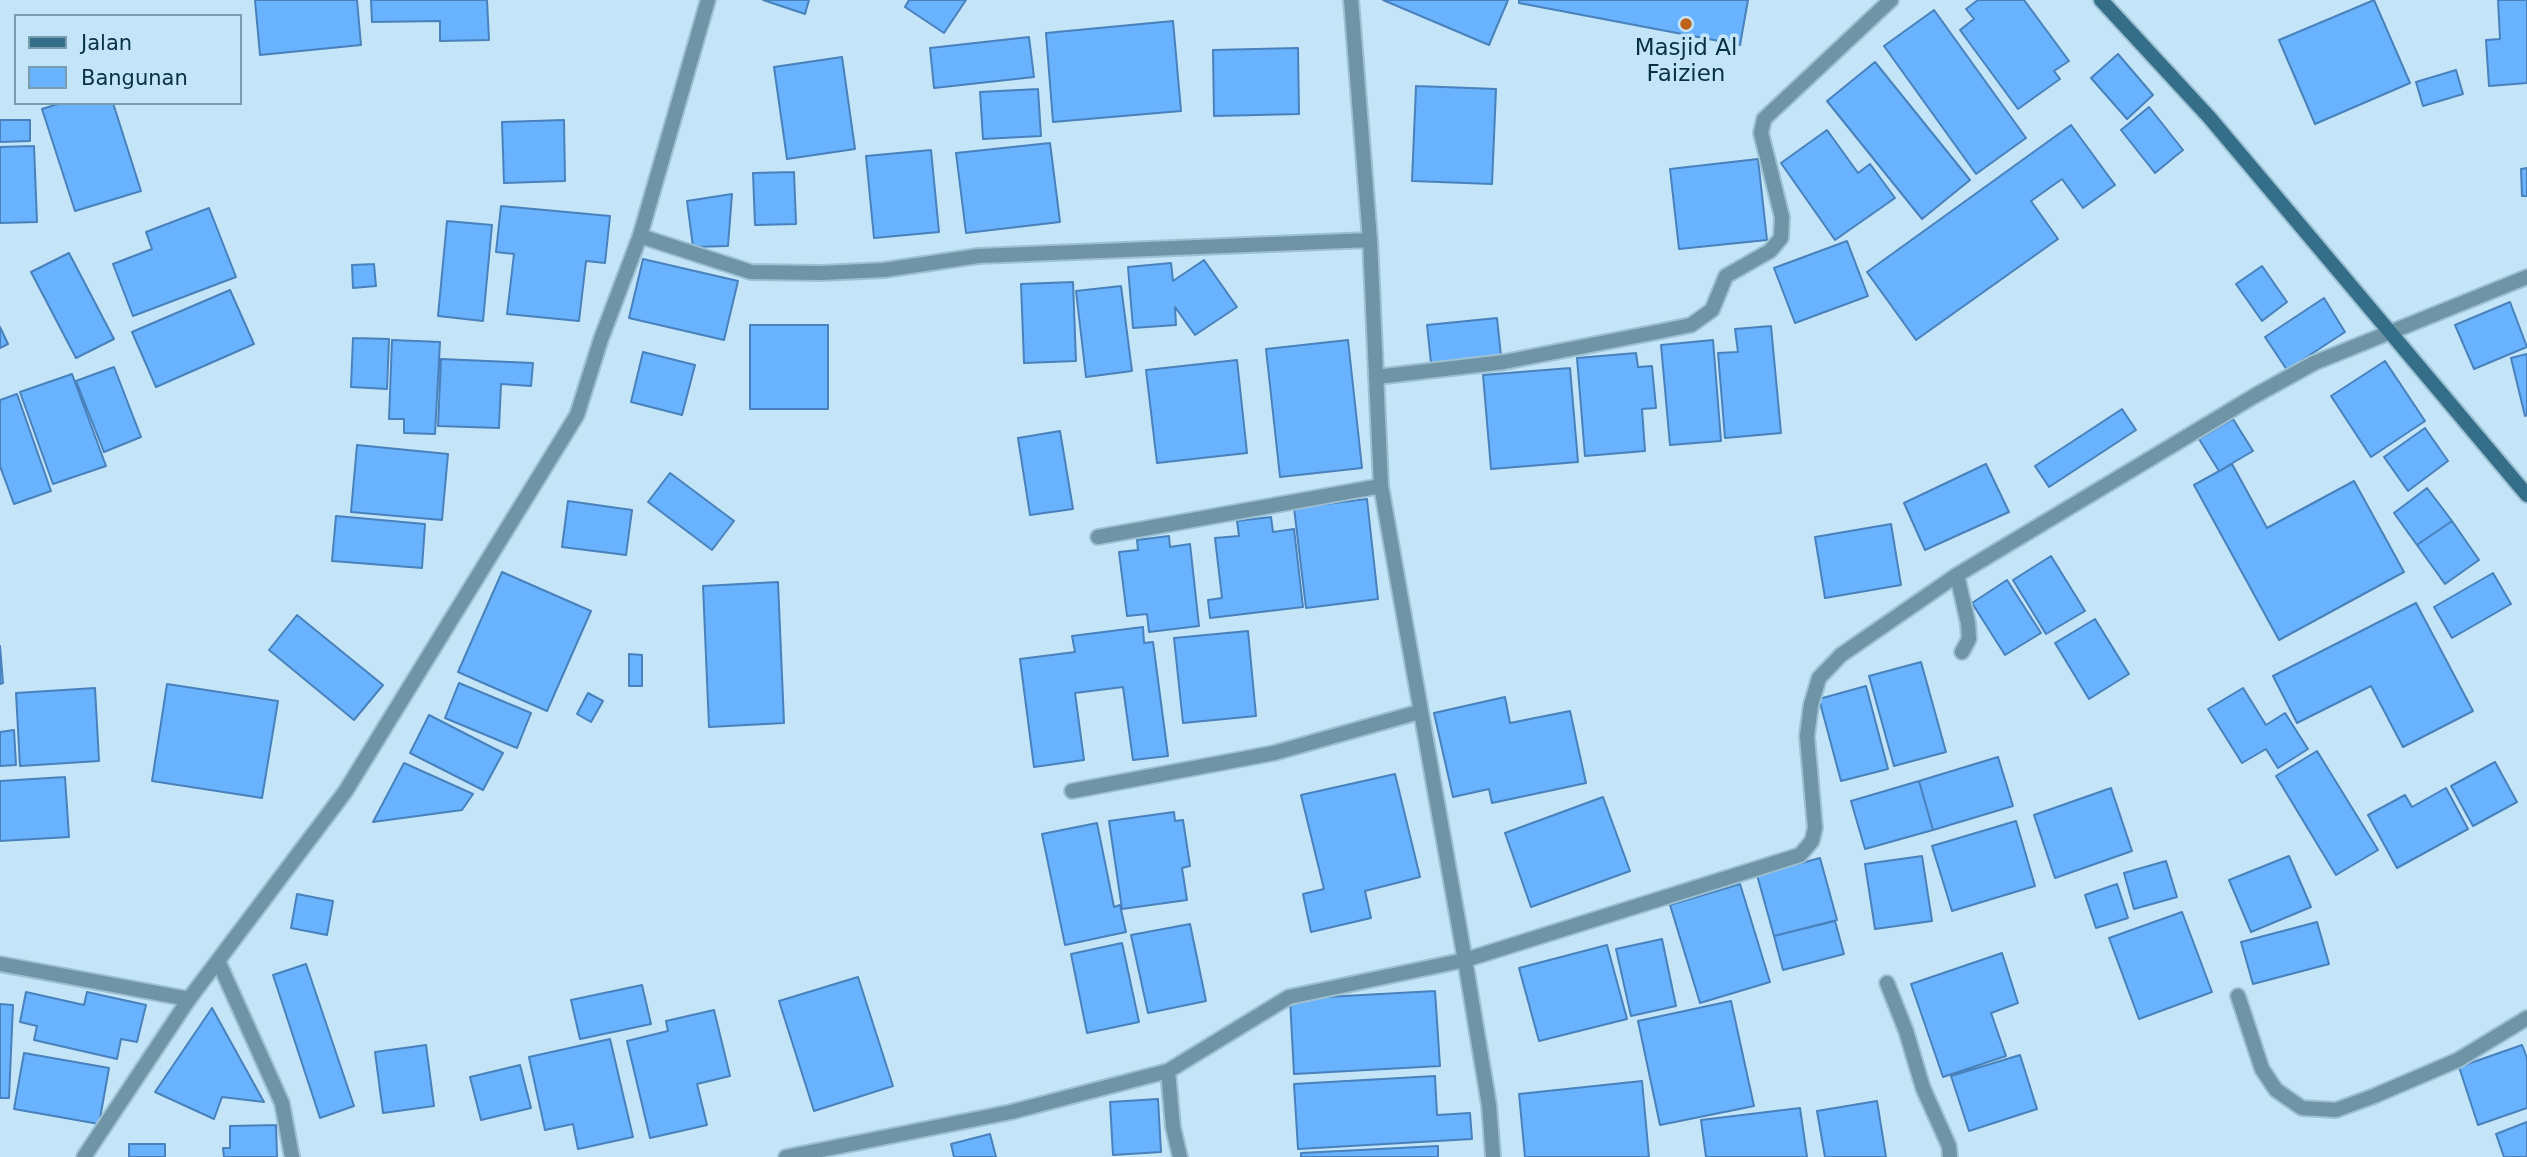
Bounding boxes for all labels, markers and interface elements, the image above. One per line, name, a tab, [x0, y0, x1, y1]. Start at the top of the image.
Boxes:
legend	[14, 14, 242, 105]
marker: Masjid Al Faizien	[1678, 16, 1694, 32]
text: Jalan	[81, 31, 132, 55]
place label: Masjid Al Faizien	[1635, 35, 1737, 89]
text: Bangunan	[81, 66, 188, 90]

